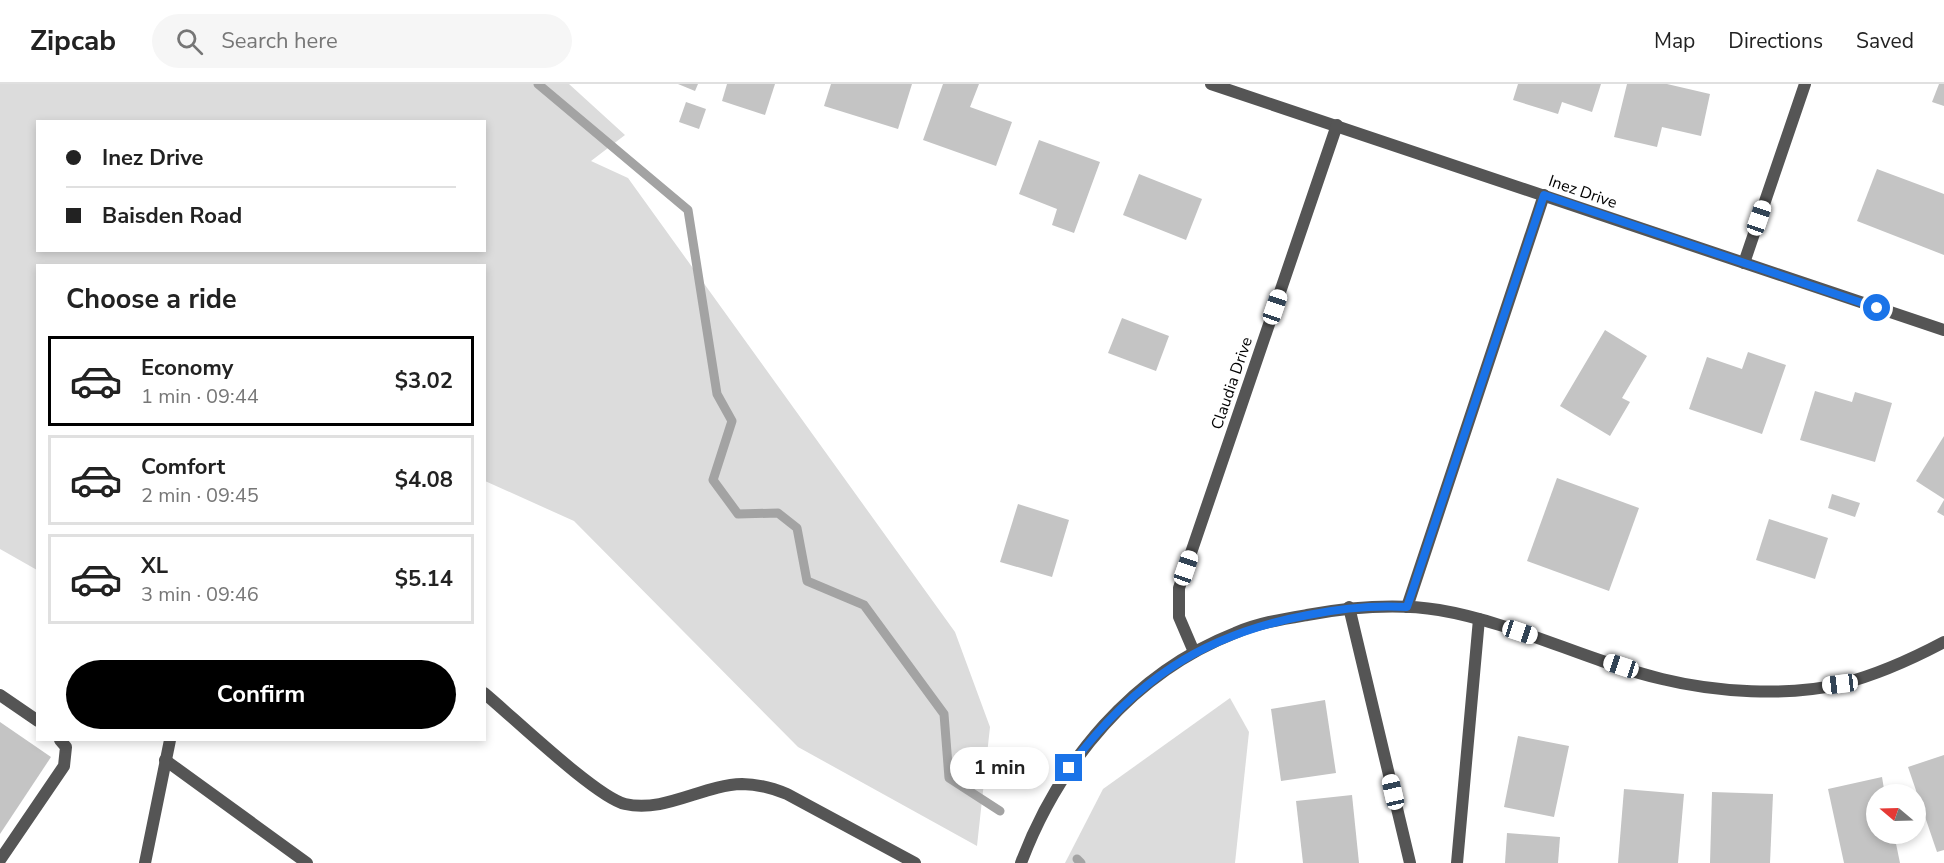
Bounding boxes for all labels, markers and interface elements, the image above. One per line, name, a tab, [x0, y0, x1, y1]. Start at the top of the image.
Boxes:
search box	[152, 14, 572, 68]
text: Zipcab	[30, 22, 116, 60]
icon: search	[173, 25, 206, 58]
text: Search here	[221, 26, 338, 56]
text: Map	[1654, 27, 1695, 55]
text: Directions	[1728, 27, 1823, 55]
text: Saved	[1856, 27, 1914, 55]
text: Inez Drive	[102, 143, 204, 173]
street label: Inez Drive	[1545, 170, 1620, 214]
car	[1745, 198, 1773, 238]
text: Baisden Road	[102, 201, 242, 231]
text: Choose a ride	[66, 281, 237, 318]
car	[1261, 287, 1289, 327]
route start	[1863, 294, 1890, 321]
street label: Claudia Drive	[1206, 334, 1258, 433]
text: Economy	[141, 353, 233, 383]
icon: car	[69, 354, 123, 408]
text: $3.02	[395, 366, 453, 396]
text: 1 min · 09:44	[141, 383, 259, 410]
text: Comfort	[141, 452, 225, 482]
icon: car	[69, 453, 123, 507]
text: $4.08	[395, 465, 453, 495]
text: 2 min · 09:45	[141, 482, 259, 509]
car	[1172, 548, 1200, 588]
text: XL	[141, 551, 168, 581]
icon: car	[69, 552, 123, 606]
text: $5.14	[395, 564, 453, 594]
text: 3 min · 09:46	[141, 581, 259, 608]
car	[1500, 618, 1540, 646]
car	[1601, 652, 1641, 680]
button: Confirm	[66, 660, 456, 729]
car	[1821, 673, 1859, 695]
callout: 1 min	[949, 747, 1048, 789]
text: 1 min	[974, 754, 1025, 781]
route end	[1055, 754, 1082, 781]
car	[1380, 772, 1406, 812]
north arrow	[1866, 784, 1926, 844]
map controls	[1866, 784, 1926, 844]

